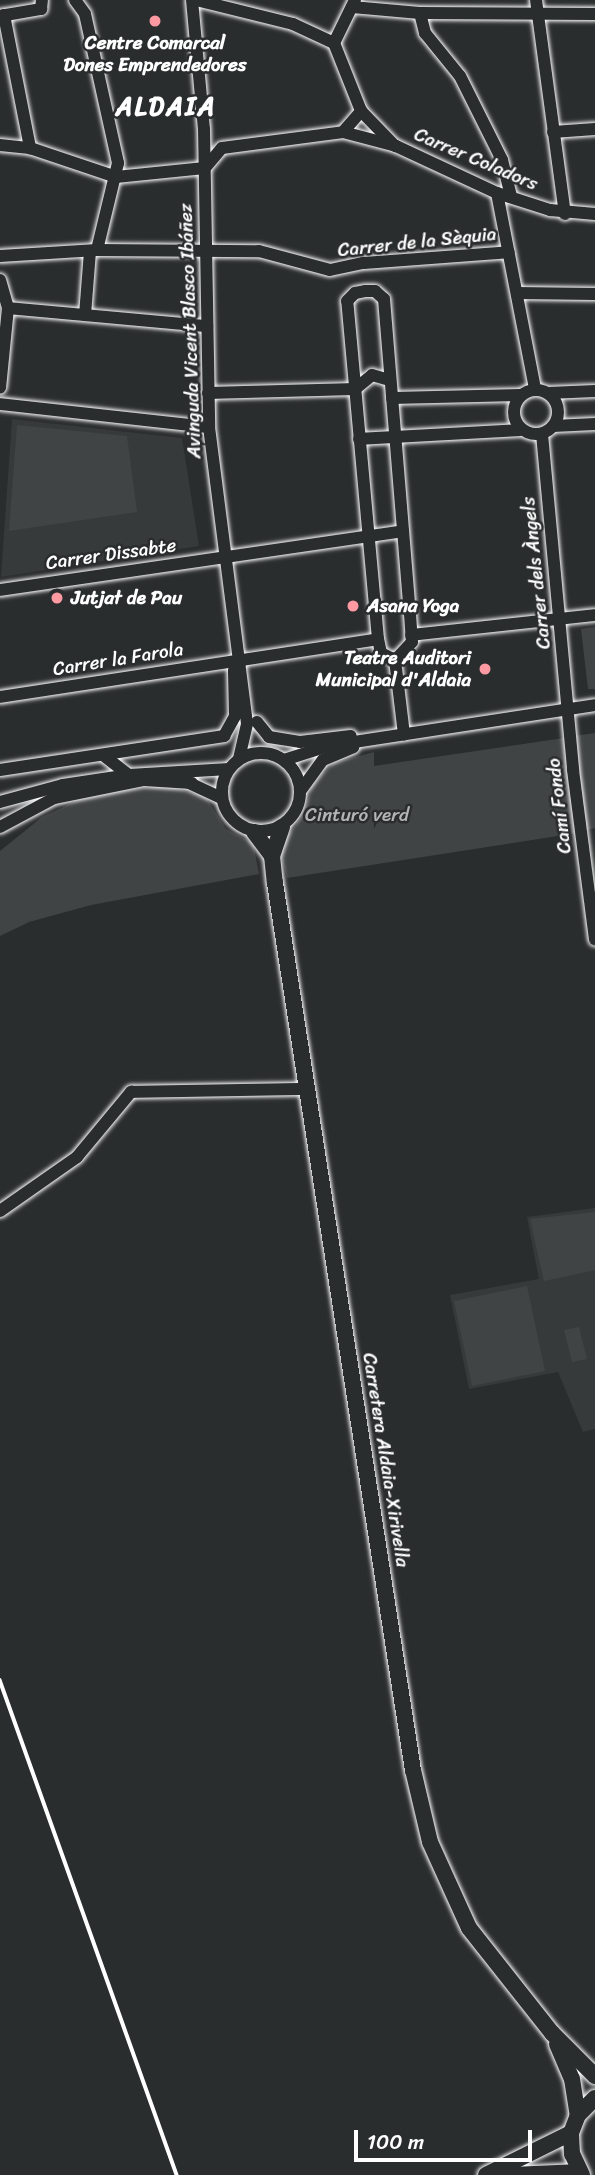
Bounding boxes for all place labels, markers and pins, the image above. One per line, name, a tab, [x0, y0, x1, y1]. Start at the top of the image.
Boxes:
marker: Centre Comarcal Dones Emprendedores	[147, 13, 163, 29]
place label: Centre Comarcal Dones Emprendedores	[63, 32, 247, 76]
place label: Jutjat de Pau	[71, 587, 183, 609]
marker: Jutjat de Pau	[49, 590, 65, 606]
place label: Asana Yoga	[367, 595, 460, 617]
marker: Asana Yoga	[345, 598, 361, 614]
place label: Teatre Auditori Municipal d'Aldaia	[316, 647, 471, 691]
marker: Teatre Auditori Municipal d'Aldaia	[477, 661, 493, 677]

